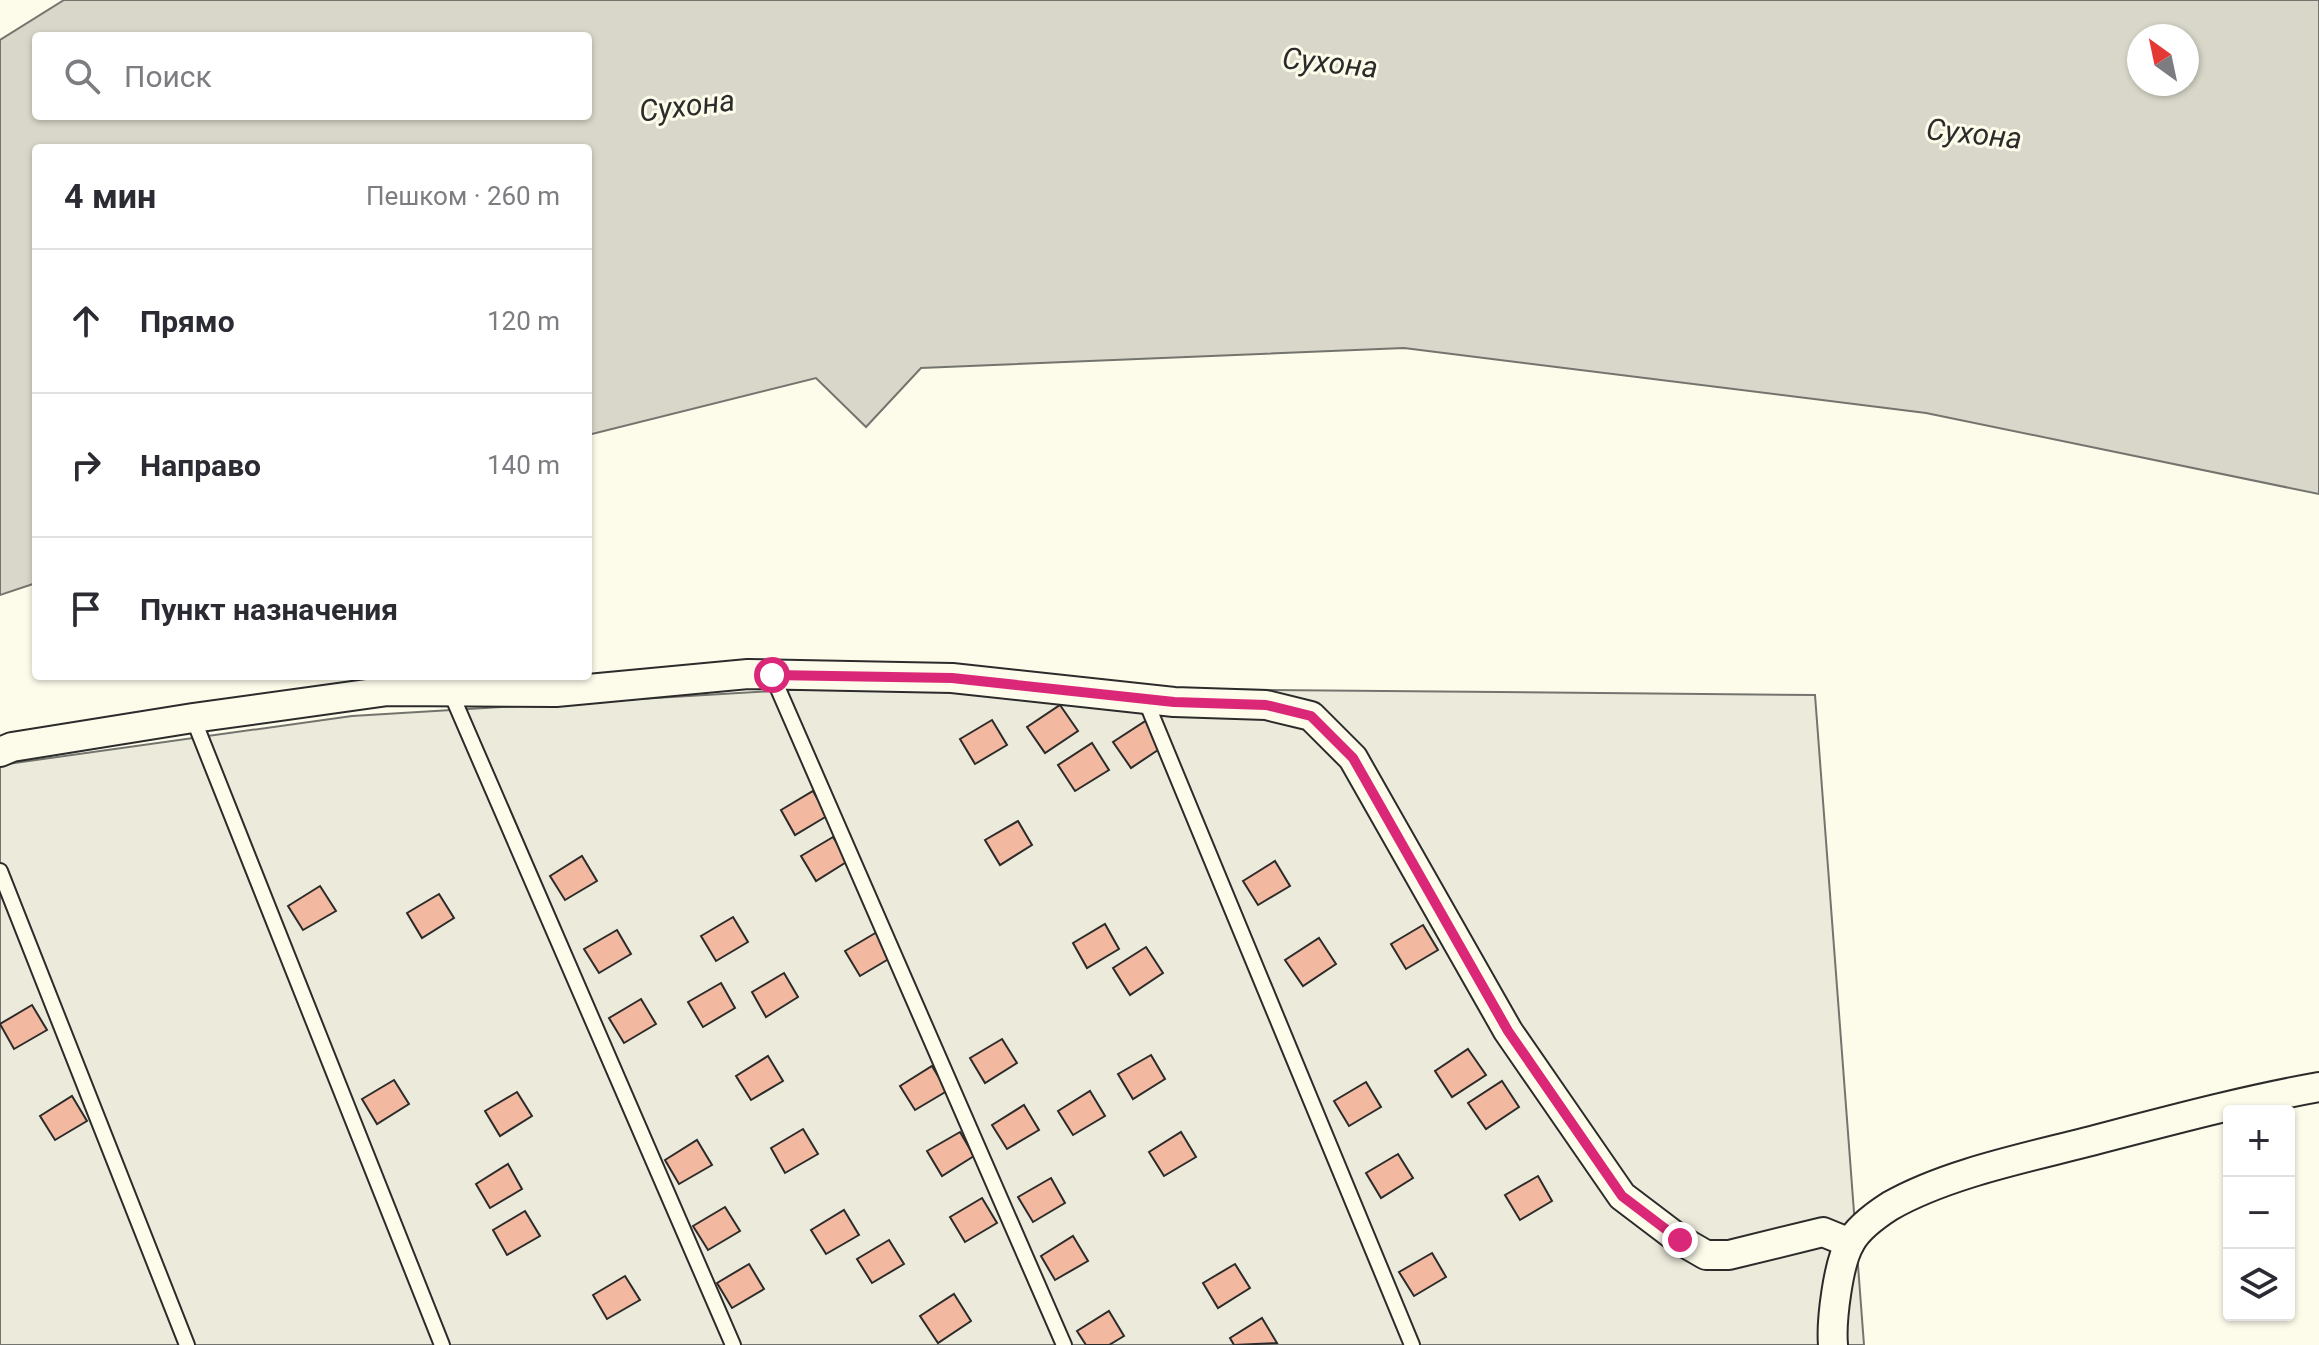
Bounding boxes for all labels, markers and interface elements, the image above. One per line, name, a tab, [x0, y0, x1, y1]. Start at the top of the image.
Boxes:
north arrow	[2127, 24, 2199, 96]
search box	[32, 32, 592, 120]
water label: Сухона	[1280, 40, 1380, 85]
icon: search	[60, 54, 104, 98]
text: Поиск	[124, 59, 212, 94]
water label: Сухона	[637, 82, 737, 129]
water label: Сухона	[1924, 111, 2024, 156]
text: 4 мин	[64, 176, 156, 216]
text: Пешком · 260 m	[366, 181, 560, 211]
icon: ahead	[64, 299, 108, 343]
text: Прямо	[140, 304, 235, 339]
text: 120 m	[487, 306, 560, 336]
icon: right	[64, 443, 108, 487]
text: Направо	[140, 448, 261, 483]
text: 140 m	[487, 450, 560, 480]
icon: arrive	[64, 587, 108, 631]
text: Пункт назначения	[140, 592, 398, 627]
route start	[754, 657, 790, 693]
map controls	[2223, 1105, 2295, 1321]
button: +	[2223, 1105, 2295, 1177]
button: −	[2223, 1177, 2295, 1249]
route end	[1662, 1222, 1698, 1258]
button: layers	[2223, 1249, 2295, 1321]

